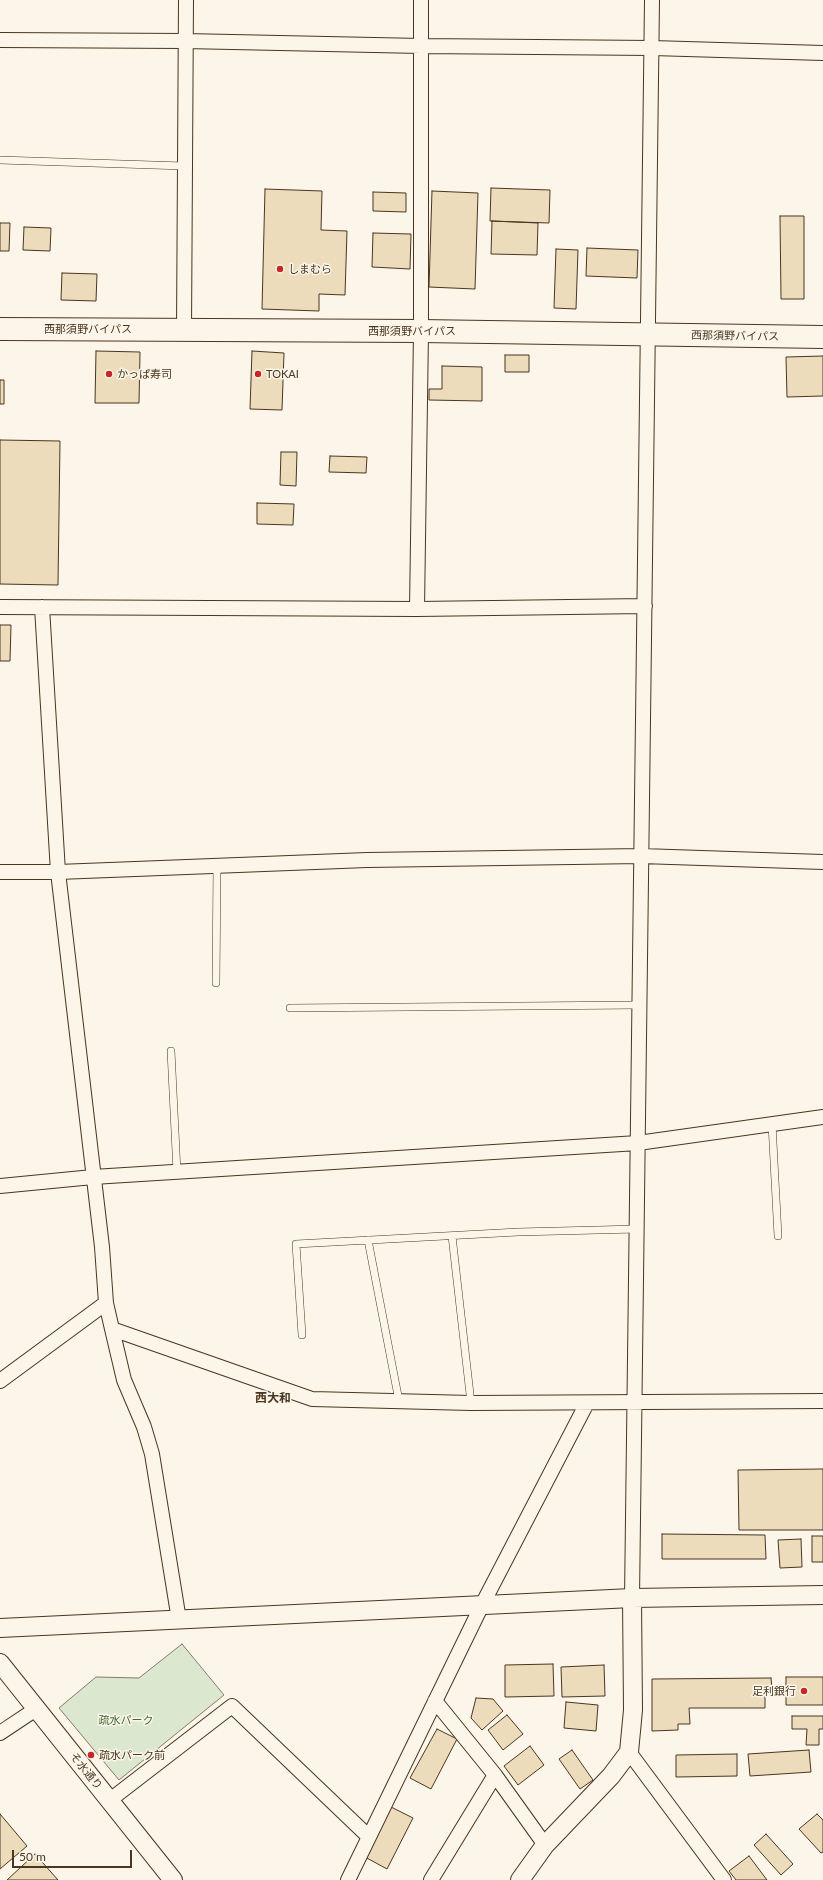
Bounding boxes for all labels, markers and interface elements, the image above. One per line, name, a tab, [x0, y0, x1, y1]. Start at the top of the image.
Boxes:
place label: しまむら	[288, 262, 332, 276]
marker: しまむら	[275, 264, 285, 274]
street label: 西那須野バイパス	[44, 322, 132, 336]
street label: 西那須野バイパス	[368, 324, 456, 338]
street label: 西那須野バイパス	[691, 329, 779, 343]
place label: かっぱ寿司	[117, 367, 172, 381]
place label: TOKAI	[266, 367, 299, 381]
marker: かっぱ寿司	[104, 369, 114, 379]
marker: TOKAI	[253, 369, 263, 379]
district label: 西大和	[255, 1391, 291, 1405]
place label: 足利銀行	[752, 1684, 796, 1698]
marker: 足利銀行	[799, 1686, 809, 1696]
park label: 疏水パーク	[99, 1713, 153, 1727]
place label: 疏水パーク前	[99, 1748, 165, 1762]
street label: そ水通り	[67, 1750, 105, 1792]
marker: 疏水パーク前	[86, 1750, 96, 1760]
scale bar	[14, 1842, 134, 1868]
text: 50 m	[19, 1849, 46, 1864]

